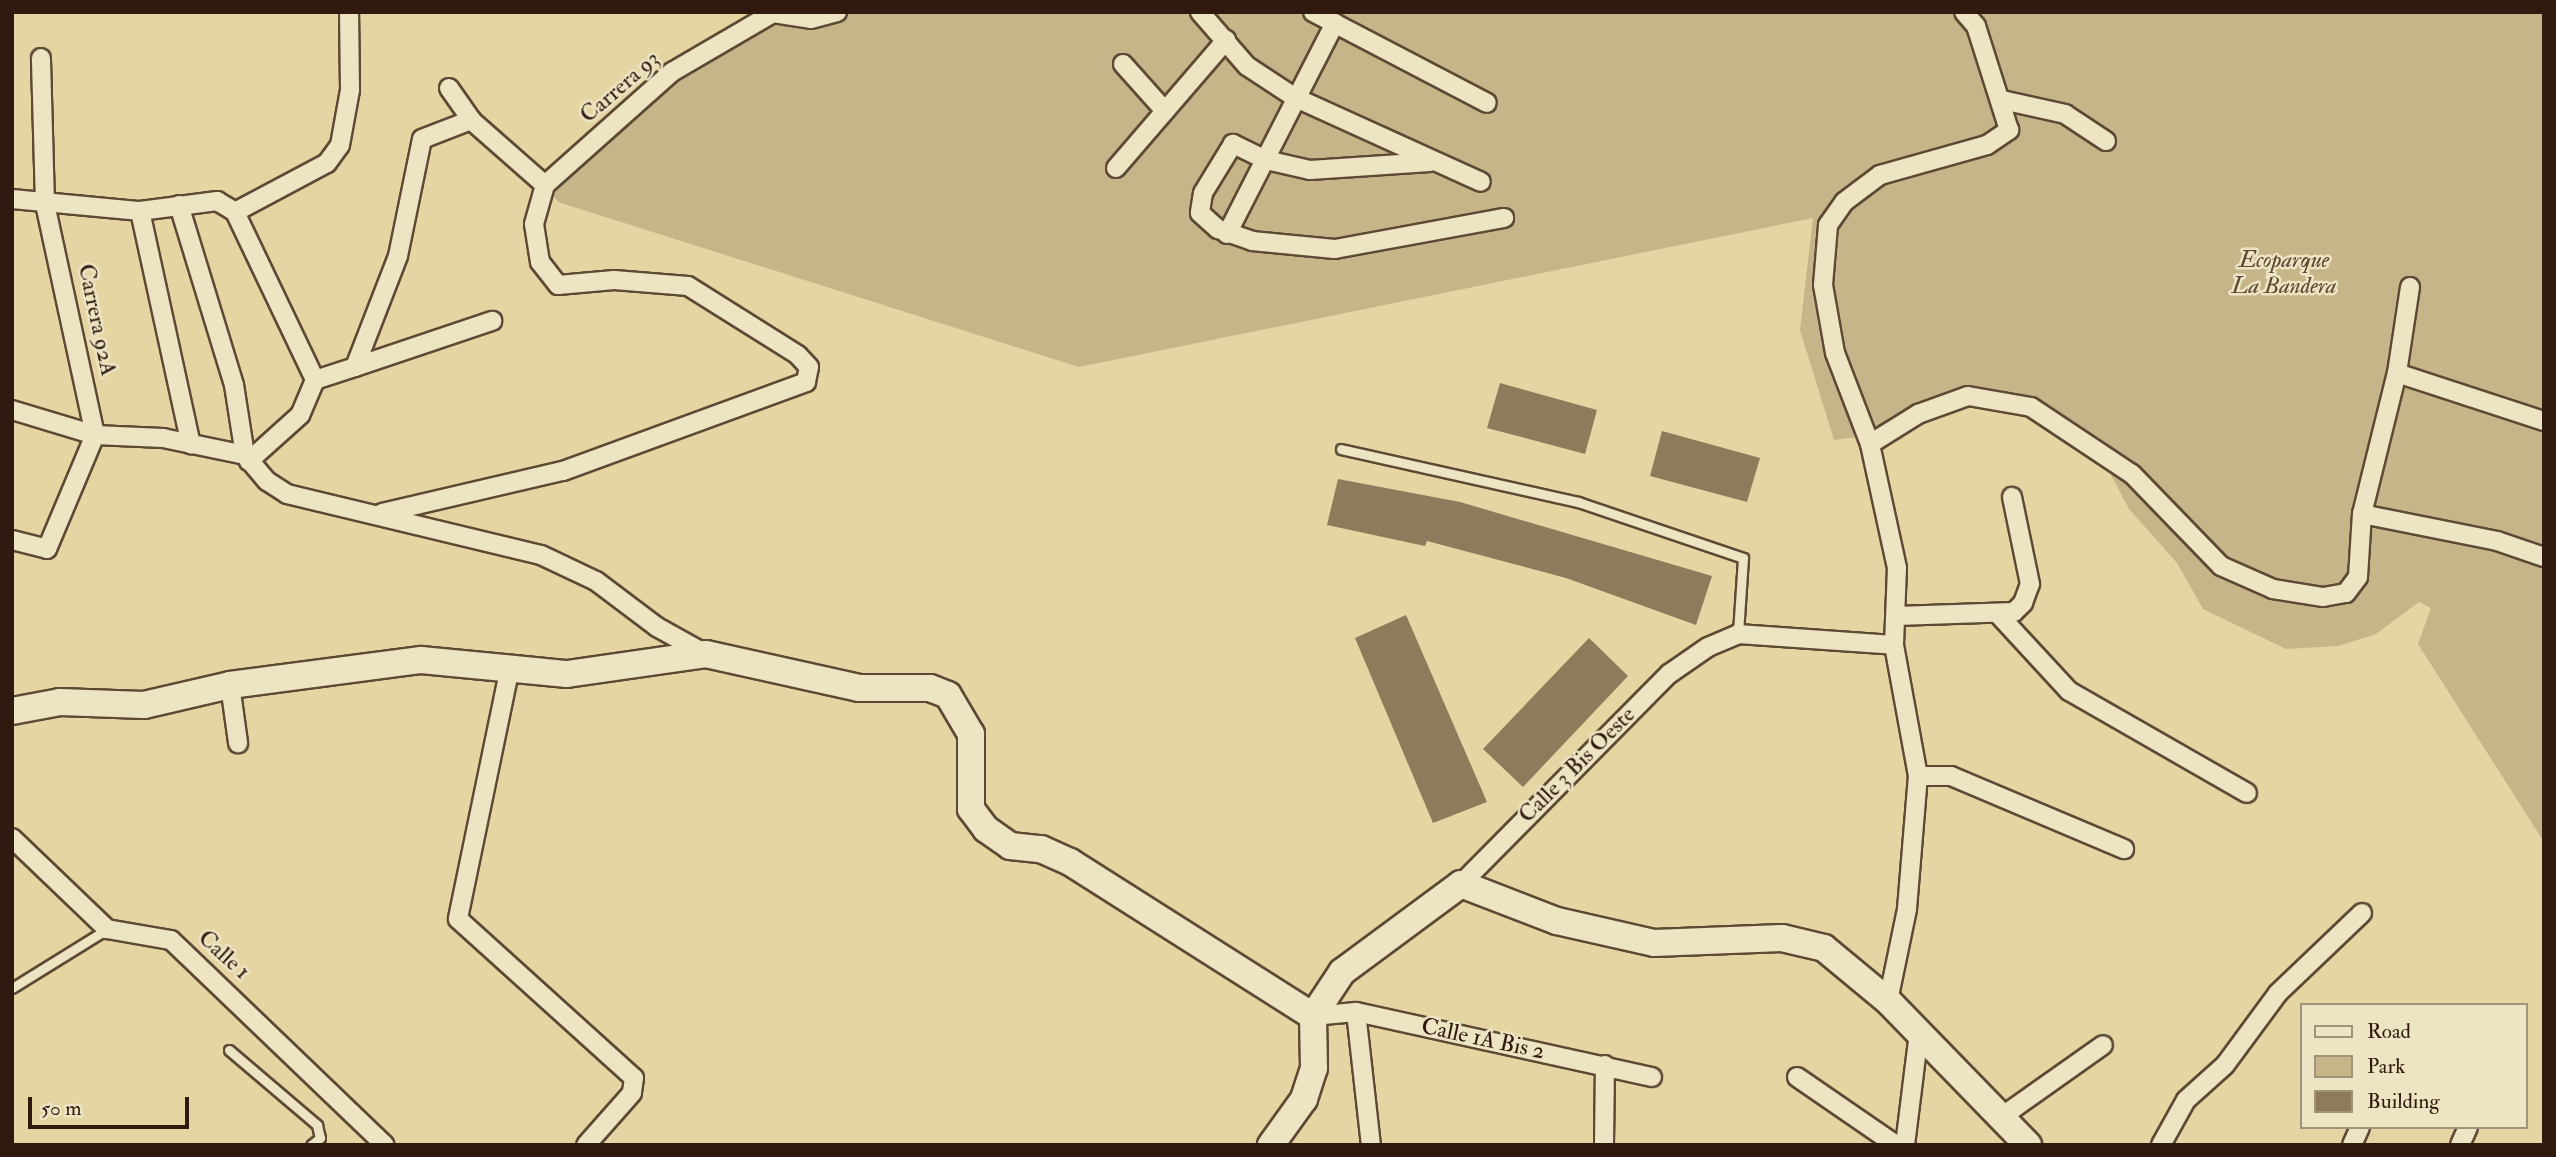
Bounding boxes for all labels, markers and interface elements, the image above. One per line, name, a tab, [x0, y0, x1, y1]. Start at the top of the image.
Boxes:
street label: Carrera 93	[575, 45, 665, 129]
park label: Ecoparque La Bandera	[2231, 246, 2337, 300]
street label: Carrera 92A	[72, 261, 122, 379]
street label: Calle 3 Bis Oeste	[1513, 701, 1641, 829]
street label: Calle 1	[192, 924, 256, 986]
legend	[2300, 1003, 2528, 1129]
street label: Calle 1A Bis 2	[1419, 1012, 1547, 1066]
text: Road	[2367, 1018, 2411, 1045]
text: Park	[2367, 1053, 2405, 1080]
scale bar	[32, 1084, 192, 1128]
text: Building	[2367, 1088, 2440, 1115]
text: 50 m	[41, 1095, 82, 1122]

